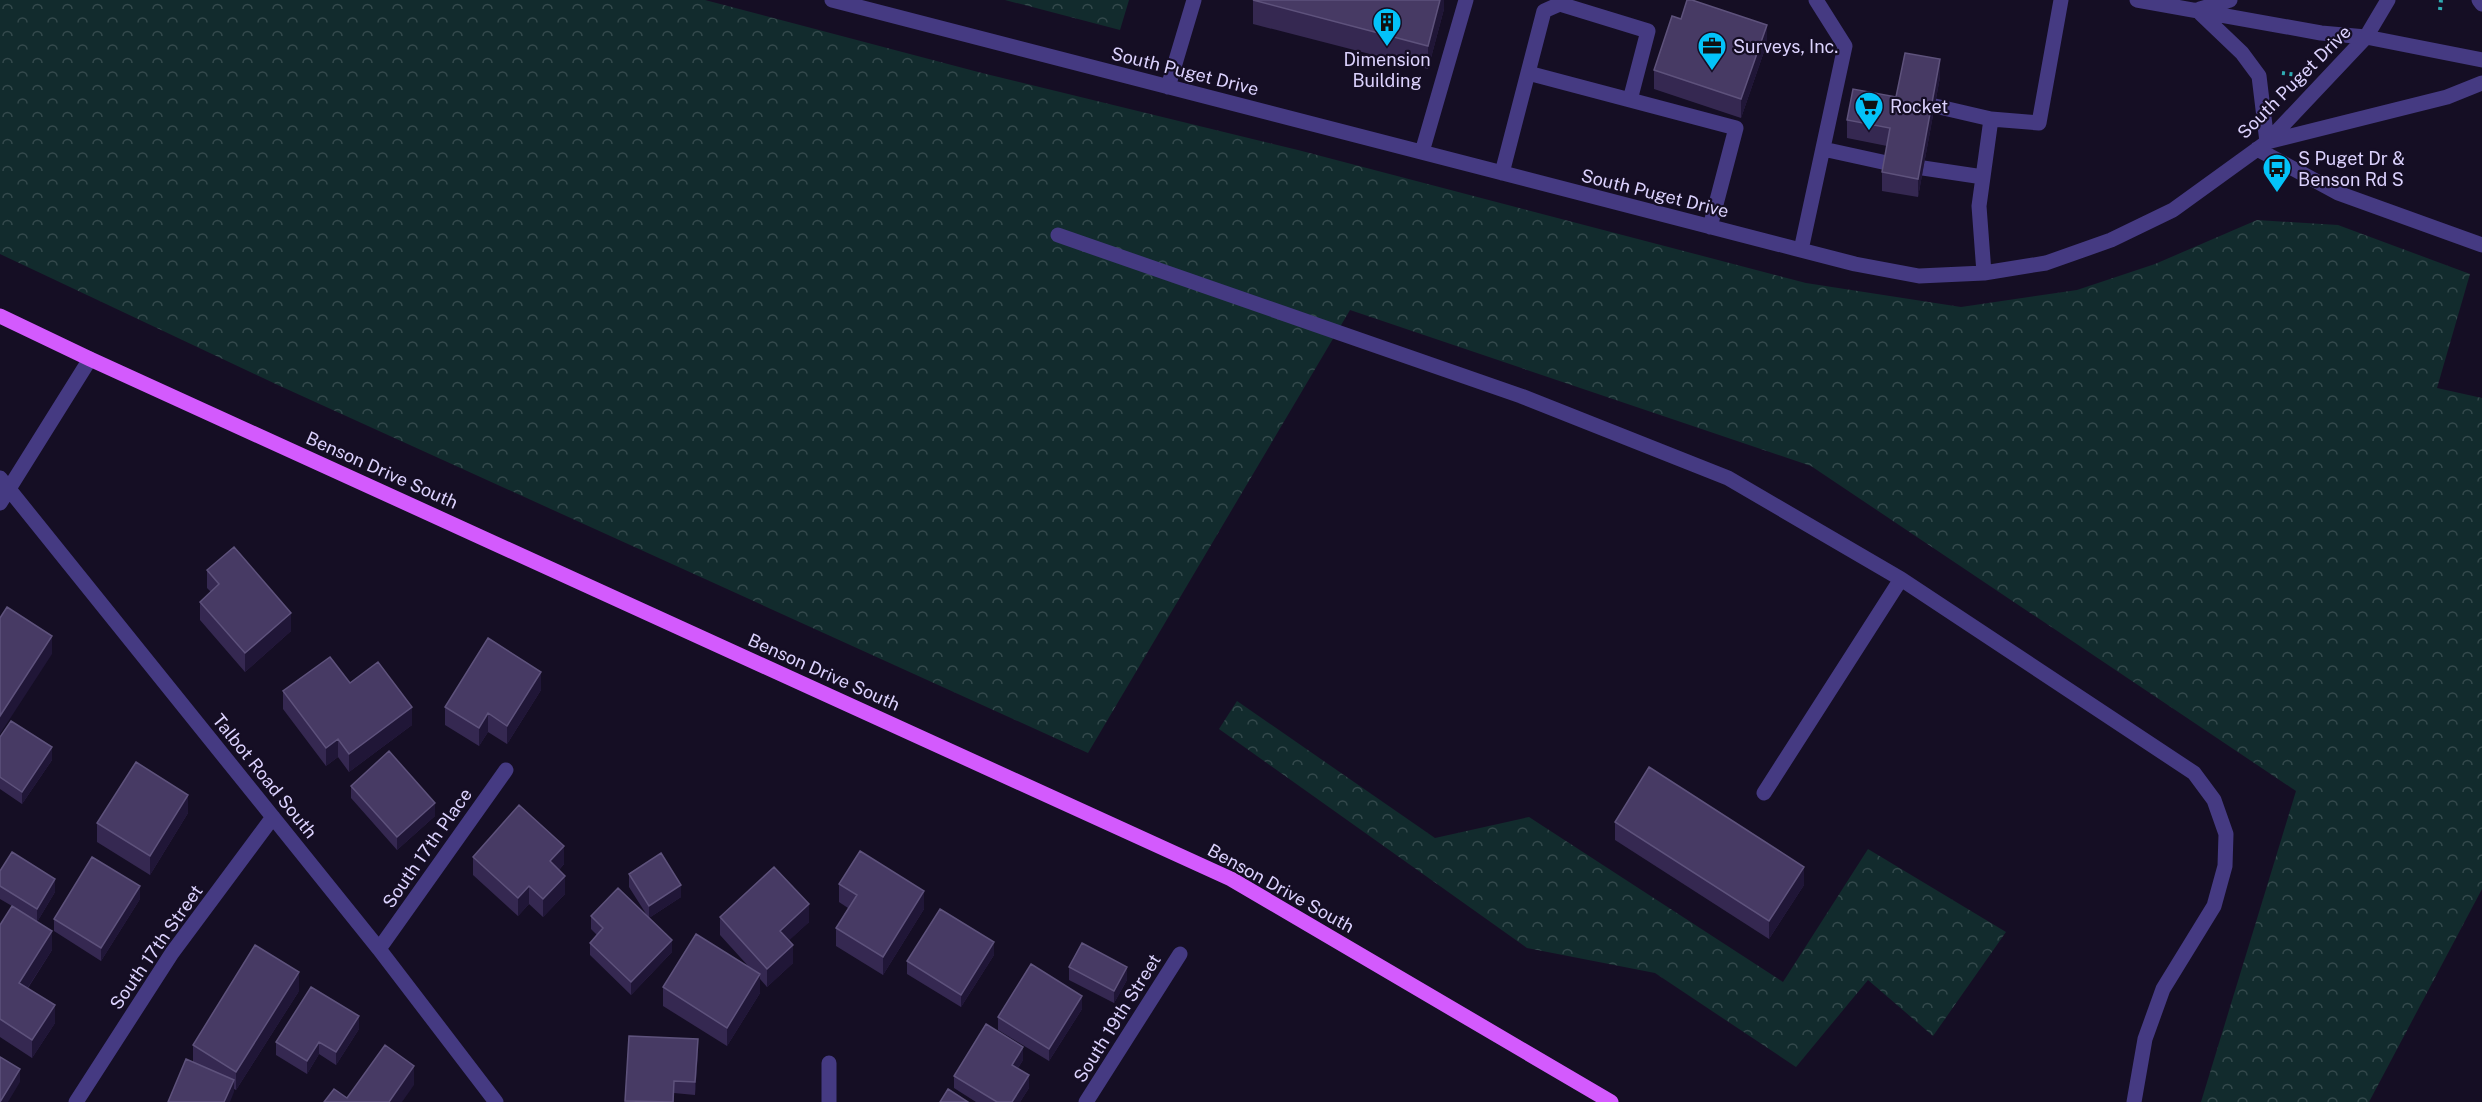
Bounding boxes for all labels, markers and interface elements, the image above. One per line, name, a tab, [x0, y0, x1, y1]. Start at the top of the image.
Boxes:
building icon: Dimension Building	[1371, 6, 1403, 48]
street label: South Puget Drive	[2233, 21, 2355, 143]
office icon: Surveys, Inc.	[1696, 30, 1728, 72]
place label: Surveys, Inc.	[1733, 36, 1838, 57]
street label: South Puget Drive	[1109, 43, 1261, 99]
place label: Dimension Building	[1343, 49, 1431, 91]
supermarket icon: Rocket	[1853, 90, 1885, 132]
place label: Rocket	[1890, 96, 1948, 117]
place label: S Puget Dr & Benson Rd S	[2298, 148, 2405, 190]
bus stop icon: S Puget Dr & Benson Rd S	[2261, 152, 2293, 194]
street label: South Puget Drive	[1579, 165, 1731, 221]
street label: Benson Drive South	[303, 427, 461, 513]
street label: Benson Drive South	[745, 629, 903, 715]
street label: Talbot Road South	[208, 710, 322, 842]
street label: South 17th Place	[378, 784, 476, 912]
street label: Benson Drive South	[1204, 839, 1358, 937]
street label: South 17th Street	[105, 881, 207, 1013]
street label: South 19th Street	[1069, 950, 1165, 1086]

